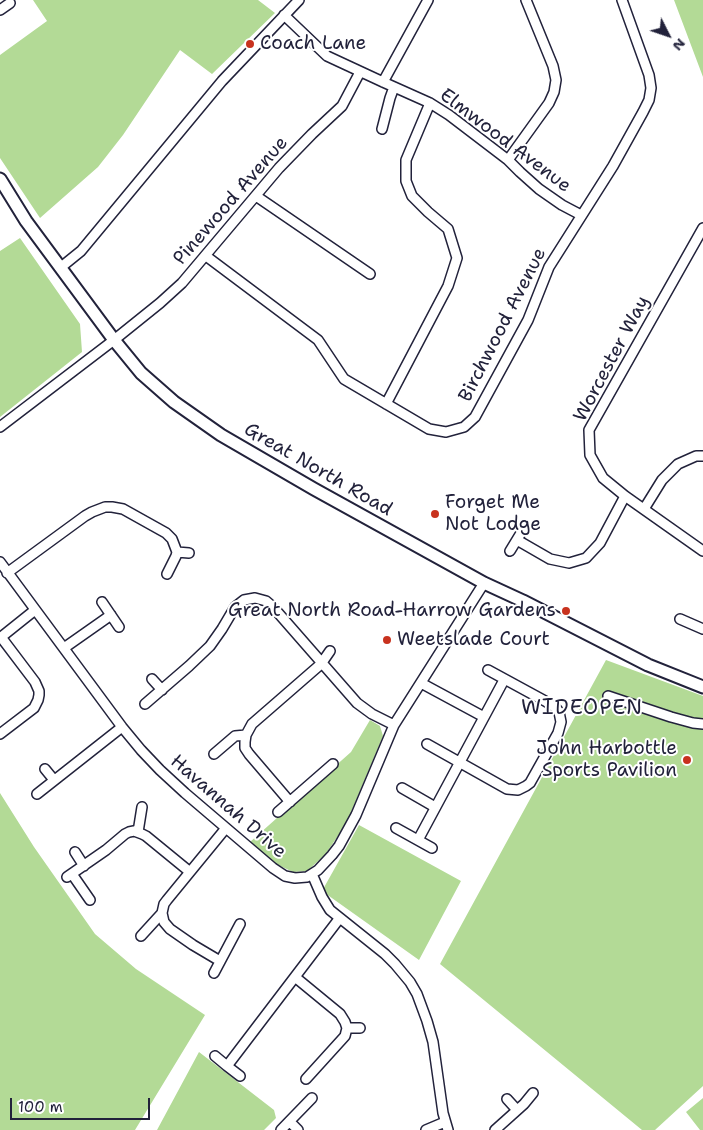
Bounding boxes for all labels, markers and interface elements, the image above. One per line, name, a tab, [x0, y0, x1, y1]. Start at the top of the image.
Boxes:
north arrow	[643, 10, 693, 60]
place label: Coach Lane	[260, 33, 366, 55]
text: N	[669, 35, 690, 55]
marker: Coach Lane	[244, 38, 256, 50]
street label: Elmwood Avenue	[435, 84, 575, 198]
street label: Pinewood Avenue	[169, 132, 293, 270]
street label: Birchwood Avenue	[454, 244, 552, 406]
street label: Worcester Way	[569, 292, 655, 426]
street label: Great North Road	[240, 418, 396, 522]
place label: Forget Me Not Lodge	[445, 492, 541, 536]
marker: Forget Me Not Lodge	[429, 508, 441, 520]
place label: Great North Road-Harrow Gardens	[228, 600, 556, 622]
marker: Great North Road-Harrow Gardens	[560, 605, 572, 617]
place label: Weetslade Court	[397, 629, 550, 651]
marker: Weetslade Court	[381, 634, 393, 646]
district label: WIDEOPEN	[520, 696, 644, 722]
place label: John Harbottle Sports Pavilion	[536, 738, 677, 782]
street label: Havannah Drive	[165, 750, 291, 864]
marker: John Harbottle Sports Pavilion	[681, 754, 693, 766]
scale bar	[12, 1088, 152, 1120]
text: 100 m	[18, 1097, 63, 1117]

